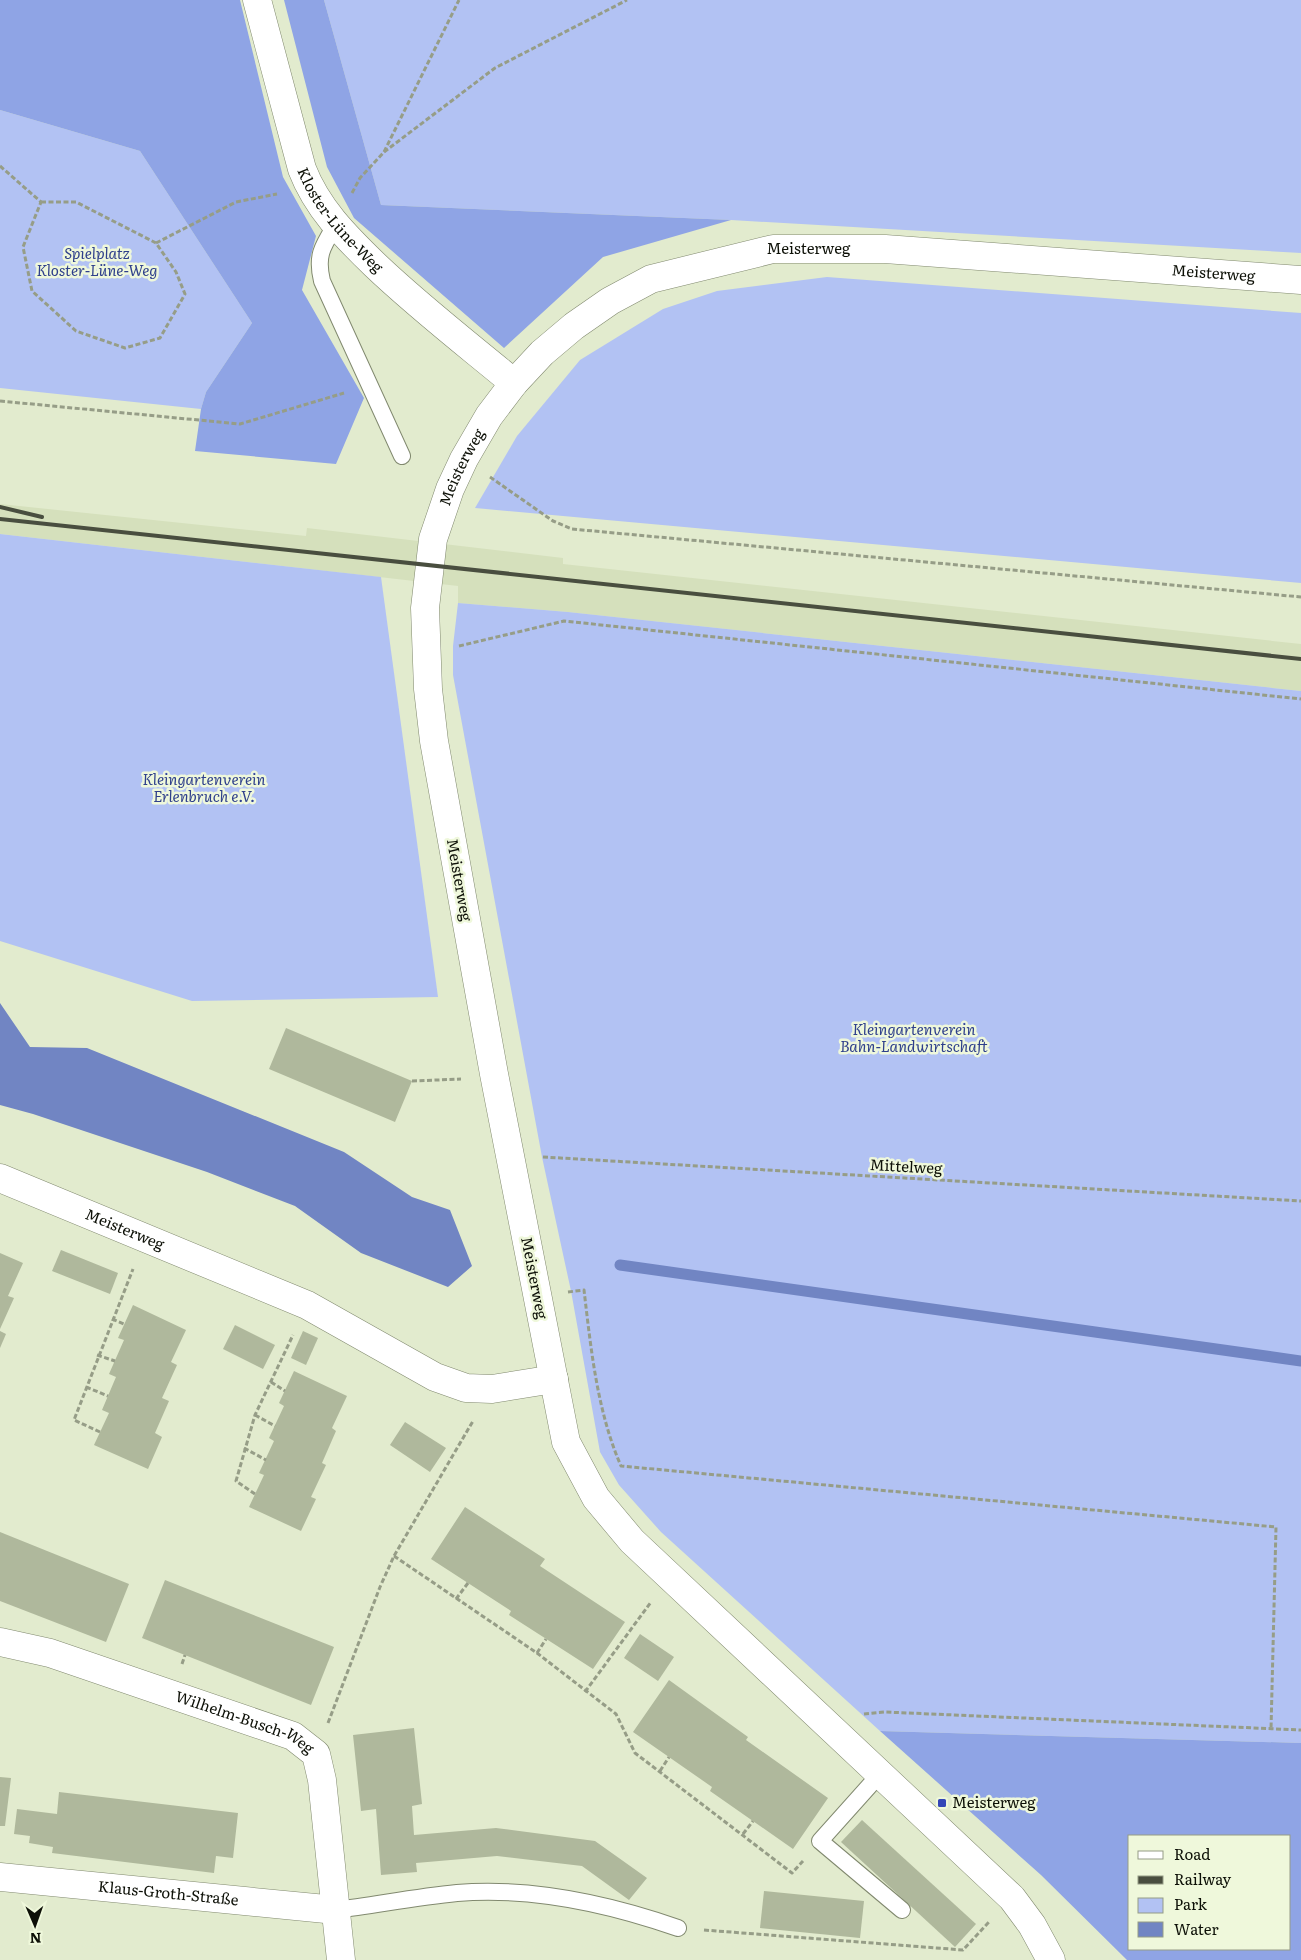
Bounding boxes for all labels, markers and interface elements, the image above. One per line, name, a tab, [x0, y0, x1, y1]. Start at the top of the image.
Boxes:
street label: Kloster-Lüne-Weg	[292, 163, 390, 278]
street label: Meisterweg	[767, 236, 851, 259]
park label: Spielplatz Kloster-Lüne-Weg	[36, 241, 158, 281]
street label: Meisterweg	[1171, 257, 1257, 287]
street label: Meisterweg	[432, 423, 490, 509]
park label: Kleingartenverein Erlenbruch e.V.	[142, 767, 266, 807]
street label: Meisterweg	[442, 837, 479, 924]
park label: Kleingartenverein Bahn-Landwirtschaft	[840, 1017, 988, 1057]
street label: Mittelweg	[869, 1152, 944, 1179]
street label: Meisterweg	[82, 1202, 169, 1255]
street label: Meisterweg	[516, 1234, 555, 1322]
street label: Wilhelm-Busch-Weg	[173, 1684, 320, 1759]
place label: Meisterweg	[952, 1790, 1036, 1813]
marker: Meisterweg	[936, 1797, 948, 1809]
legend	[1128, 1835, 1291, 1950]
text: Road	[1174, 1842, 1210, 1865]
text: Railway	[1174, 1867, 1232, 1890]
street label: Klaus-Groth-Straße	[97, 1874, 240, 1910]
text: Park	[1174, 1892, 1208, 1915]
north arrow	[10, 1900, 60, 1950]
text: Water	[1174, 1917, 1219, 1940]
text: N	[29, 1929, 42, 1949]

